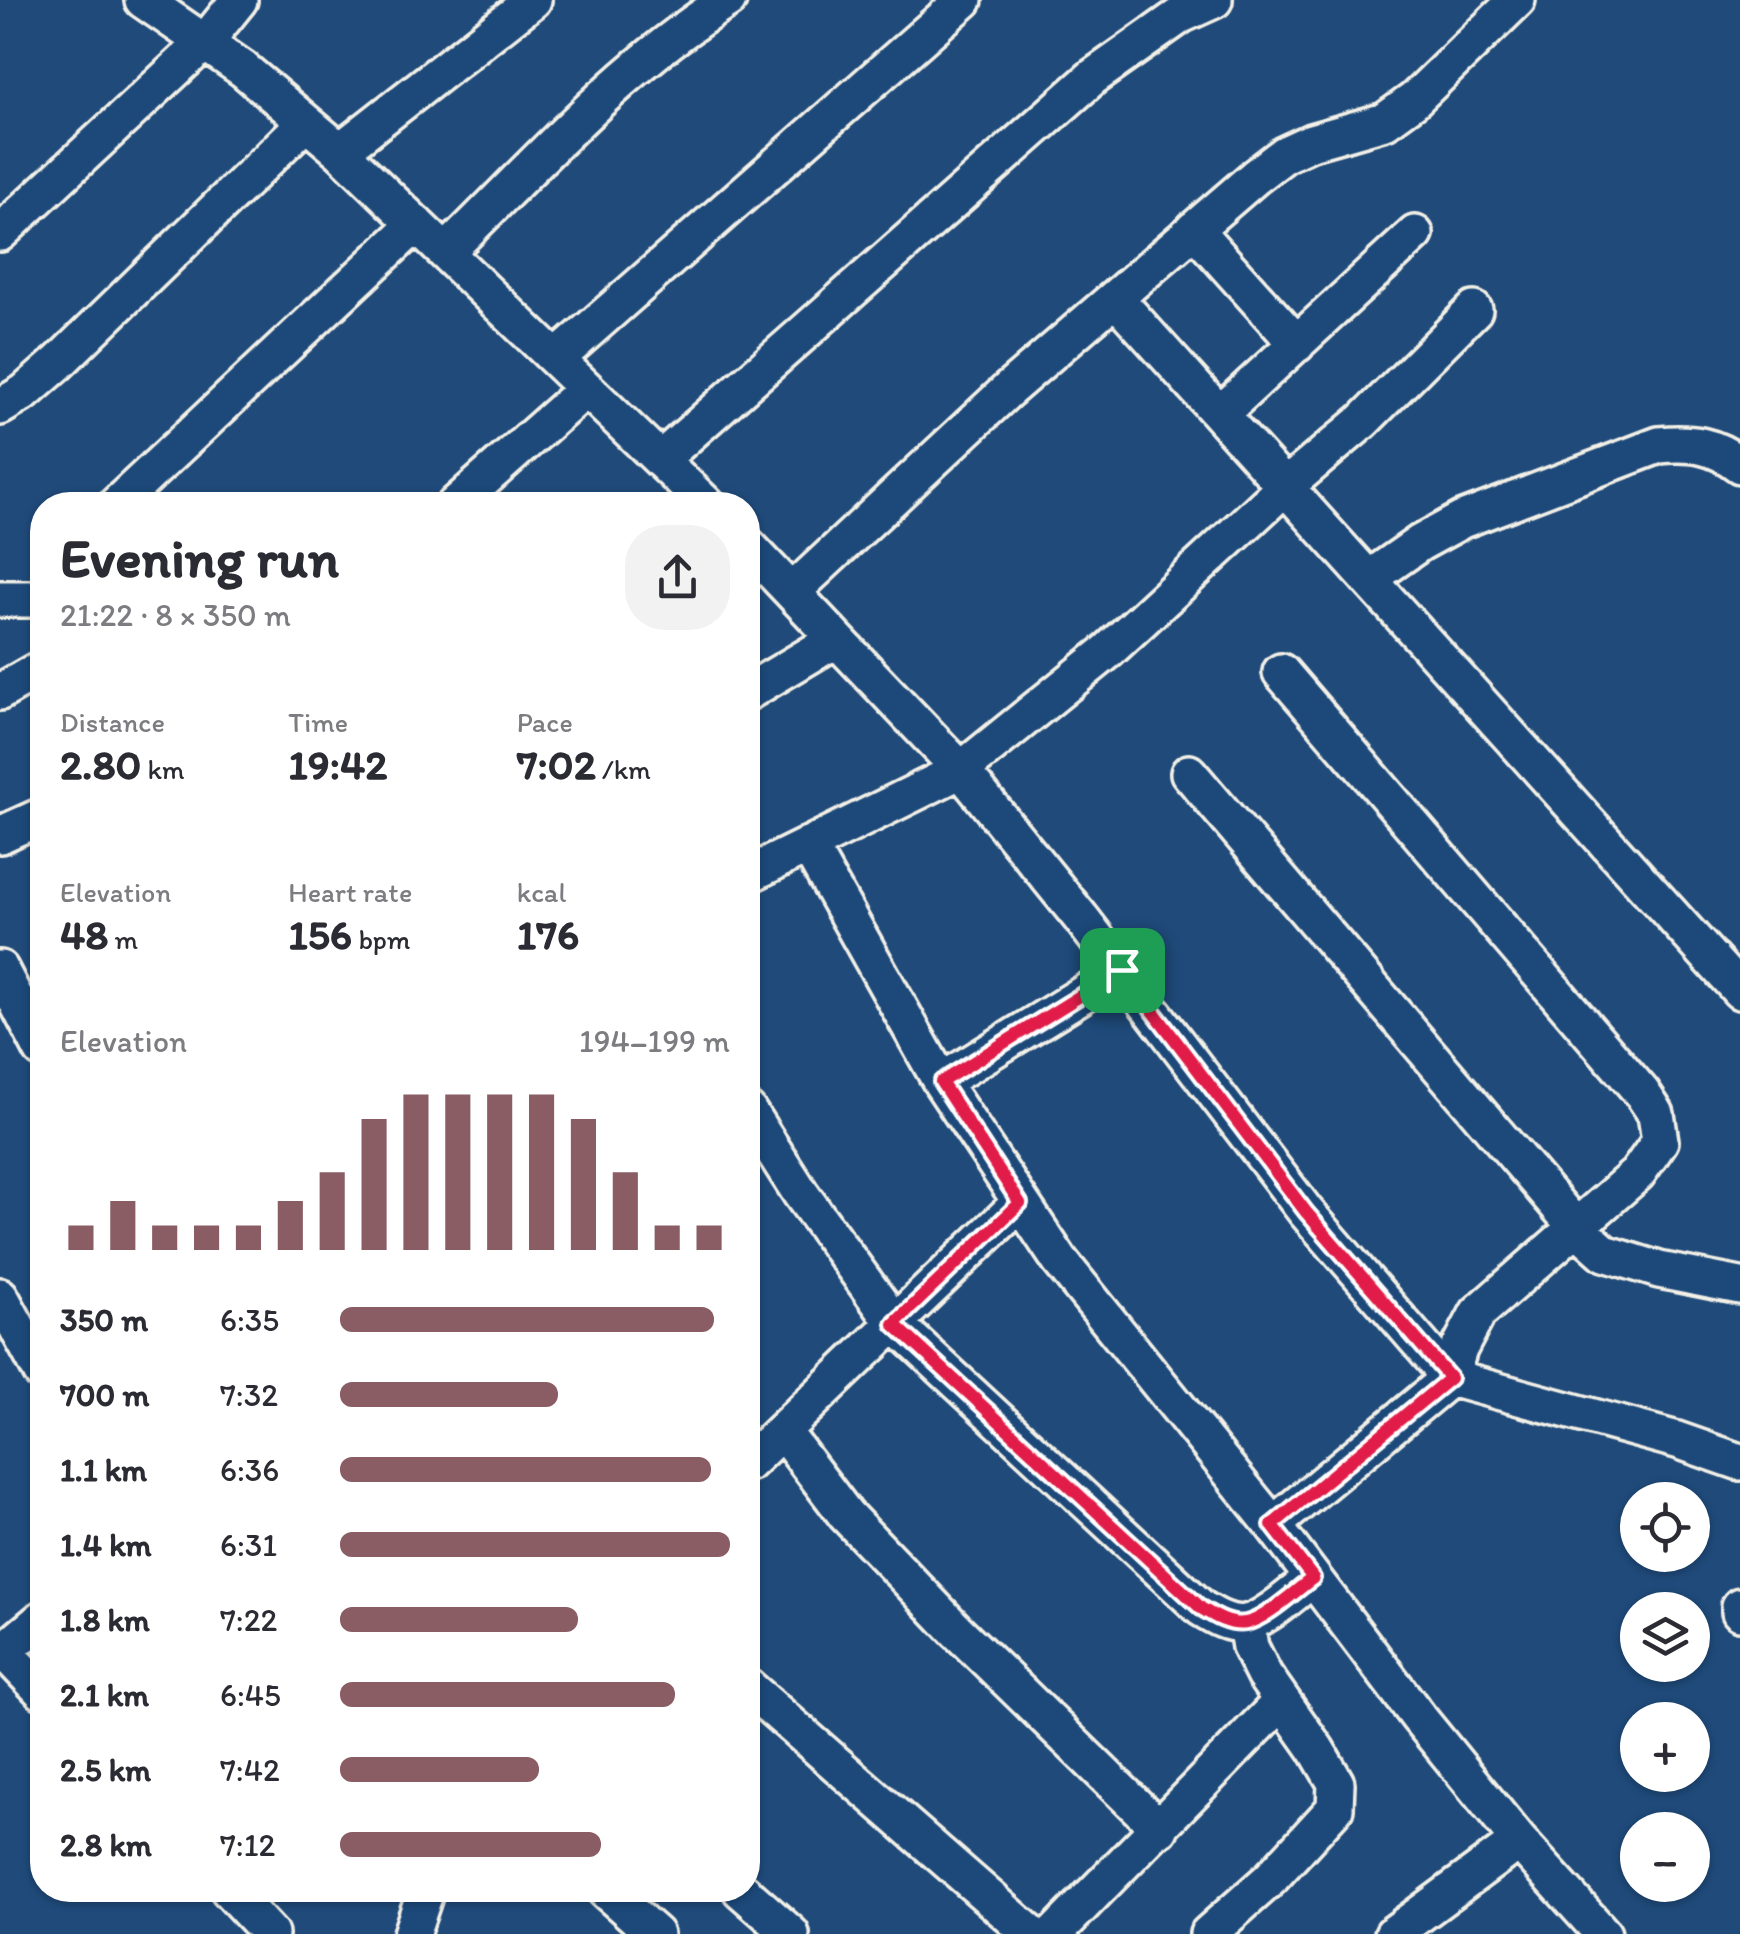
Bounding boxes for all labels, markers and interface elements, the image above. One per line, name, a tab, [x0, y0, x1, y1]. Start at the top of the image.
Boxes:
text: Evening run	[60, 525, 339, 591]
button: share	[625, 525, 730, 630]
text: 21:22 · 8 × 350 m	[60, 596, 291, 634]
text: Distance	[60, 705, 165, 739]
text: Time	[288, 705, 348, 739]
text: Pace	[517, 705, 573, 739]
text: 2.80	[60, 739, 141, 790]
text: 19:42	[288, 739, 387, 790]
text: 7:02	[517, 739, 596, 790]
text: km	[141, 752, 185, 786]
text: /km	[596, 752, 651, 786]
text: Elevation	[60, 875, 171, 909]
text: Heart rate	[288, 875, 412, 909]
text: kcal	[517, 875, 566, 909]
text: 48	[60, 909, 108, 960]
text: 156	[288, 909, 352, 960]
text: 176	[517, 909, 579, 960]
text: m	[108, 922, 138, 956]
text: bpm	[352, 922, 410, 956]
pin	[1080, 928, 1165, 1013]
icon: arrive	[1095, 943, 1150, 998]
text: Elevation	[60, 1022, 187, 1060]
text: 194–199 m	[579, 1022, 730, 1060]
text: 350 m	[60, 1301, 148, 1339]
text: 6:35	[220, 1301, 279, 1339]
text: 700 m	[60, 1376, 149, 1414]
text: 7:32	[220, 1376, 278, 1414]
text: 1.1 km	[60, 1451, 147, 1489]
text: 6:36	[220, 1451, 279, 1489]
map controls	[1620, 1482, 1710, 1902]
button: locate	[1620, 1482, 1710, 1572]
text: 1.4 km	[60, 1526, 151, 1564]
text: 6:31	[220, 1526, 277, 1564]
button: layers	[1620, 1592, 1710, 1682]
text: 1.8 km	[60, 1601, 150, 1639]
text: 7:22	[220, 1601, 277, 1639]
text: 2.1 km	[60, 1676, 149, 1714]
text: 6:45	[220, 1676, 281, 1714]
button: +	[1620, 1702, 1710, 1792]
text: 2.5 km	[60, 1751, 151, 1789]
text: 7:42	[220, 1751, 280, 1789]
button: −	[1620, 1812, 1710, 1902]
text: 2.8 km	[60, 1826, 152, 1864]
text: 7:12	[220, 1826, 275, 1864]

